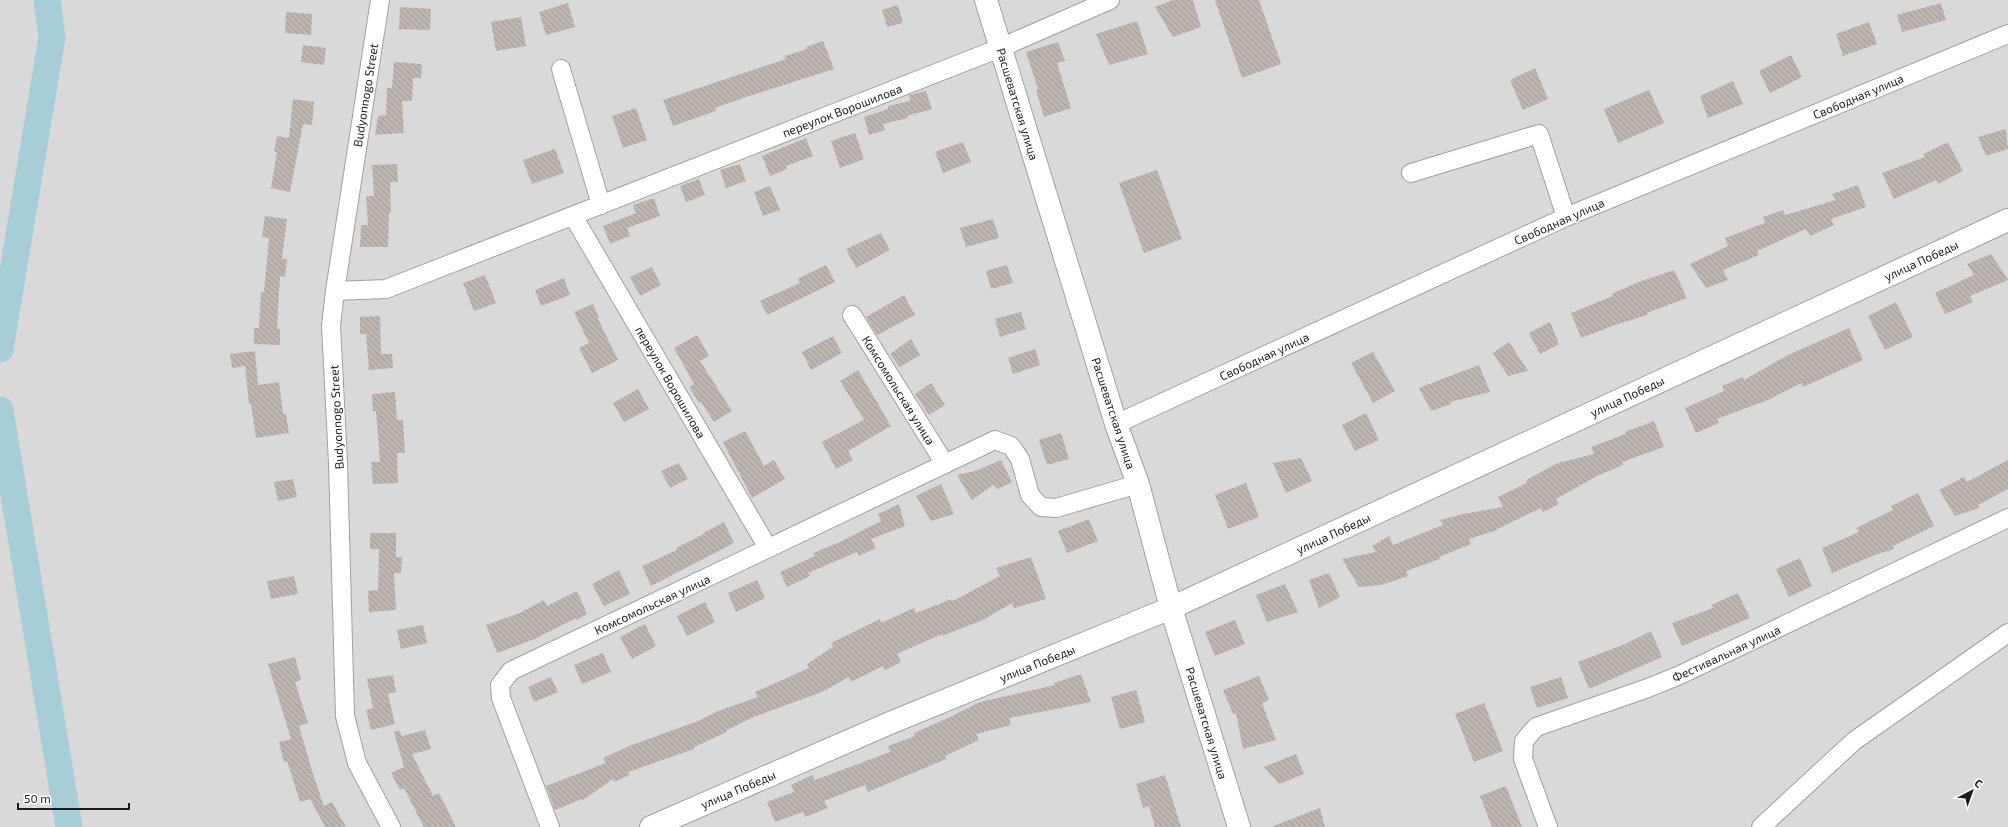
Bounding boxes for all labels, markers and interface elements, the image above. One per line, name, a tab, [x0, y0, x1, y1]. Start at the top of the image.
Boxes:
street label: Budyonnogo Street	[350, 42, 380, 148]
street label: Расшеватская улица	[993, 46, 1042, 162]
street label: Свободная улица	[1810, 71, 1906, 122]
street label: переулок Ворошилова	[780, 81, 904, 140]
street label: Свободная улица	[1512, 195, 1607, 248]
street label: улица Победы	[1882, 237, 1961, 284]
street label: переулок Ворошилова	[632, 323, 709, 441]
street label: Свободная улица	[1217, 329, 1311, 384]
street label: Комсомольская улица	[859, 333, 938, 448]
street label: Расшеватская улица	[1088, 355, 1139, 471]
street label: Budyonnogo Street	[326, 364, 346, 470]
street label: улица Победы	[1588, 373, 1667, 420]
street label: улица Победы	[1294, 510, 1373, 557]
street label: Комсомольская улица	[592, 571, 712, 638]
street label: Фестивальная улица	[1670, 622, 1783, 685]
street label: улица Победы	[997, 642, 1077, 685]
street label: Расшеватская улица	[1182, 665, 1231, 781]
street label: улица Победы	[698, 767, 778, 812]
north arrow	[1952, 771, 1992, 811]
text: С	[1972, 776, 1986, 790]
scale bar	[18, 785, 129, 811]
text: 50 m	[24, 791, 51, 805]

